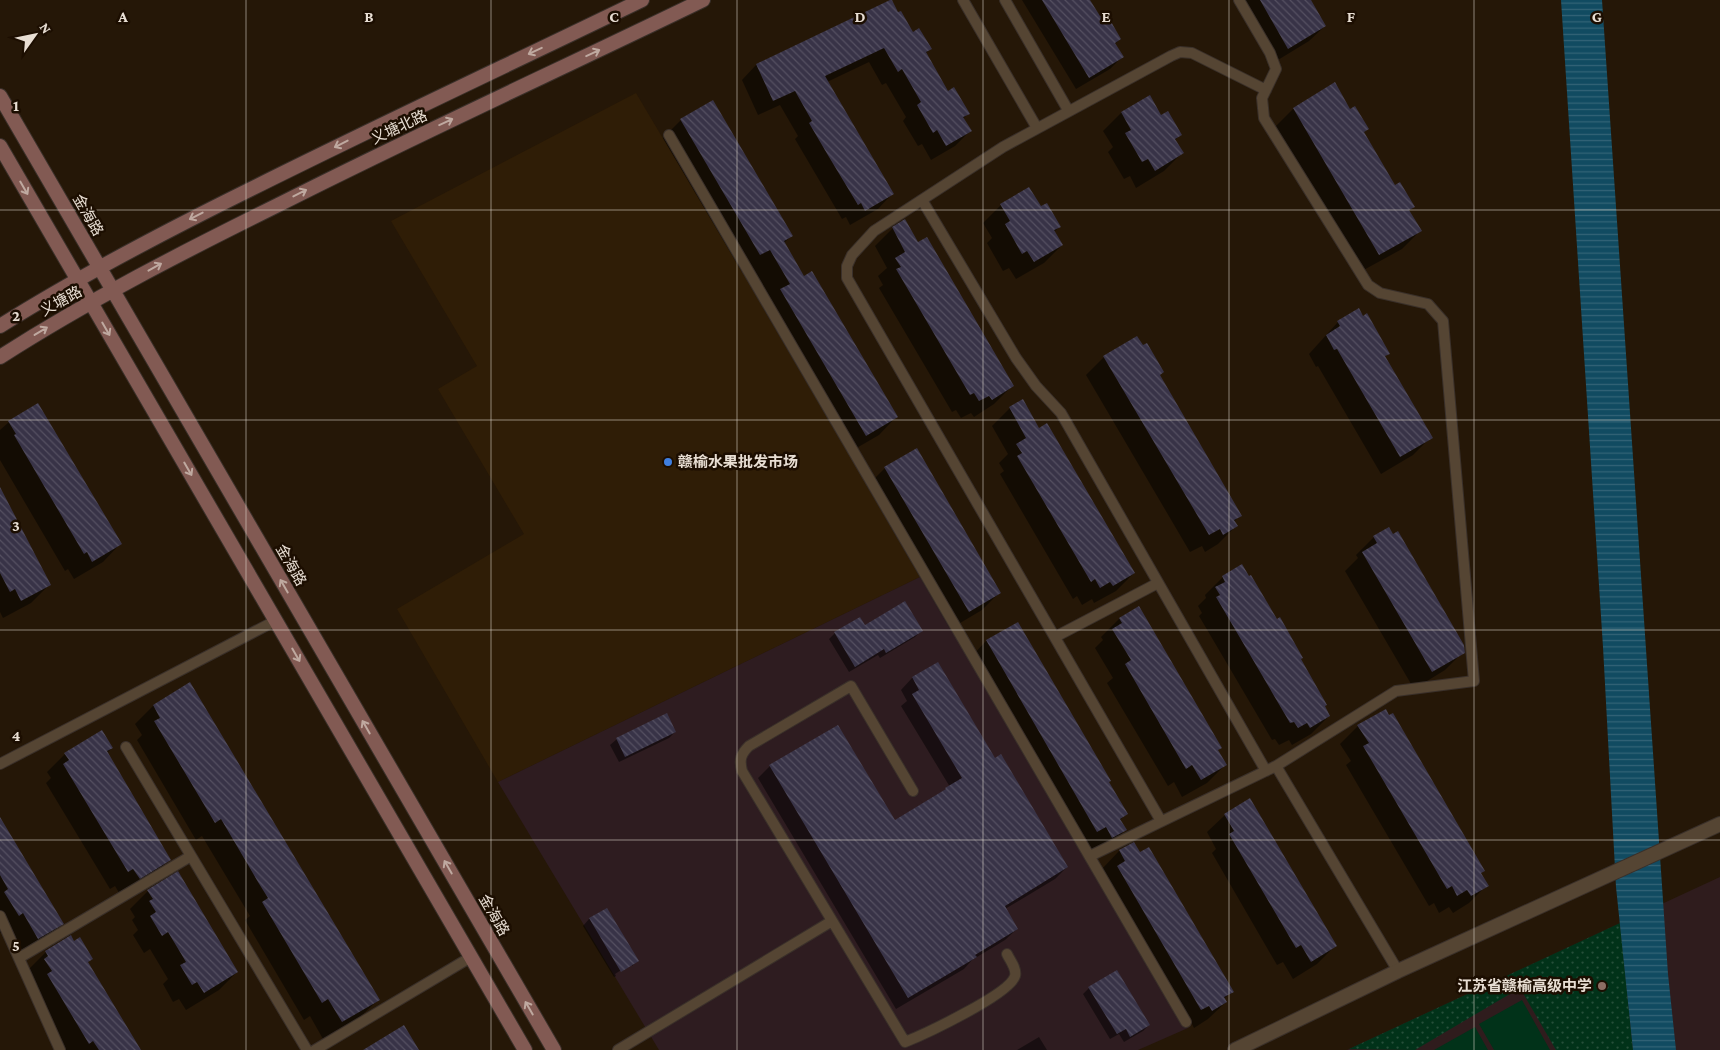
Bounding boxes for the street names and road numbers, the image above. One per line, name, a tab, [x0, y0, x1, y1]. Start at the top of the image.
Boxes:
street label: 义塘北路	[368, 106, 430, 147]
street label: 金海路	[70, 192, 106, 238]
street label: 义塘路	[37, 282, 85, 319]
street label: 金海路	[273, 542, 309, 588]
street label: 金海路	[476, 892, 512, 938]

